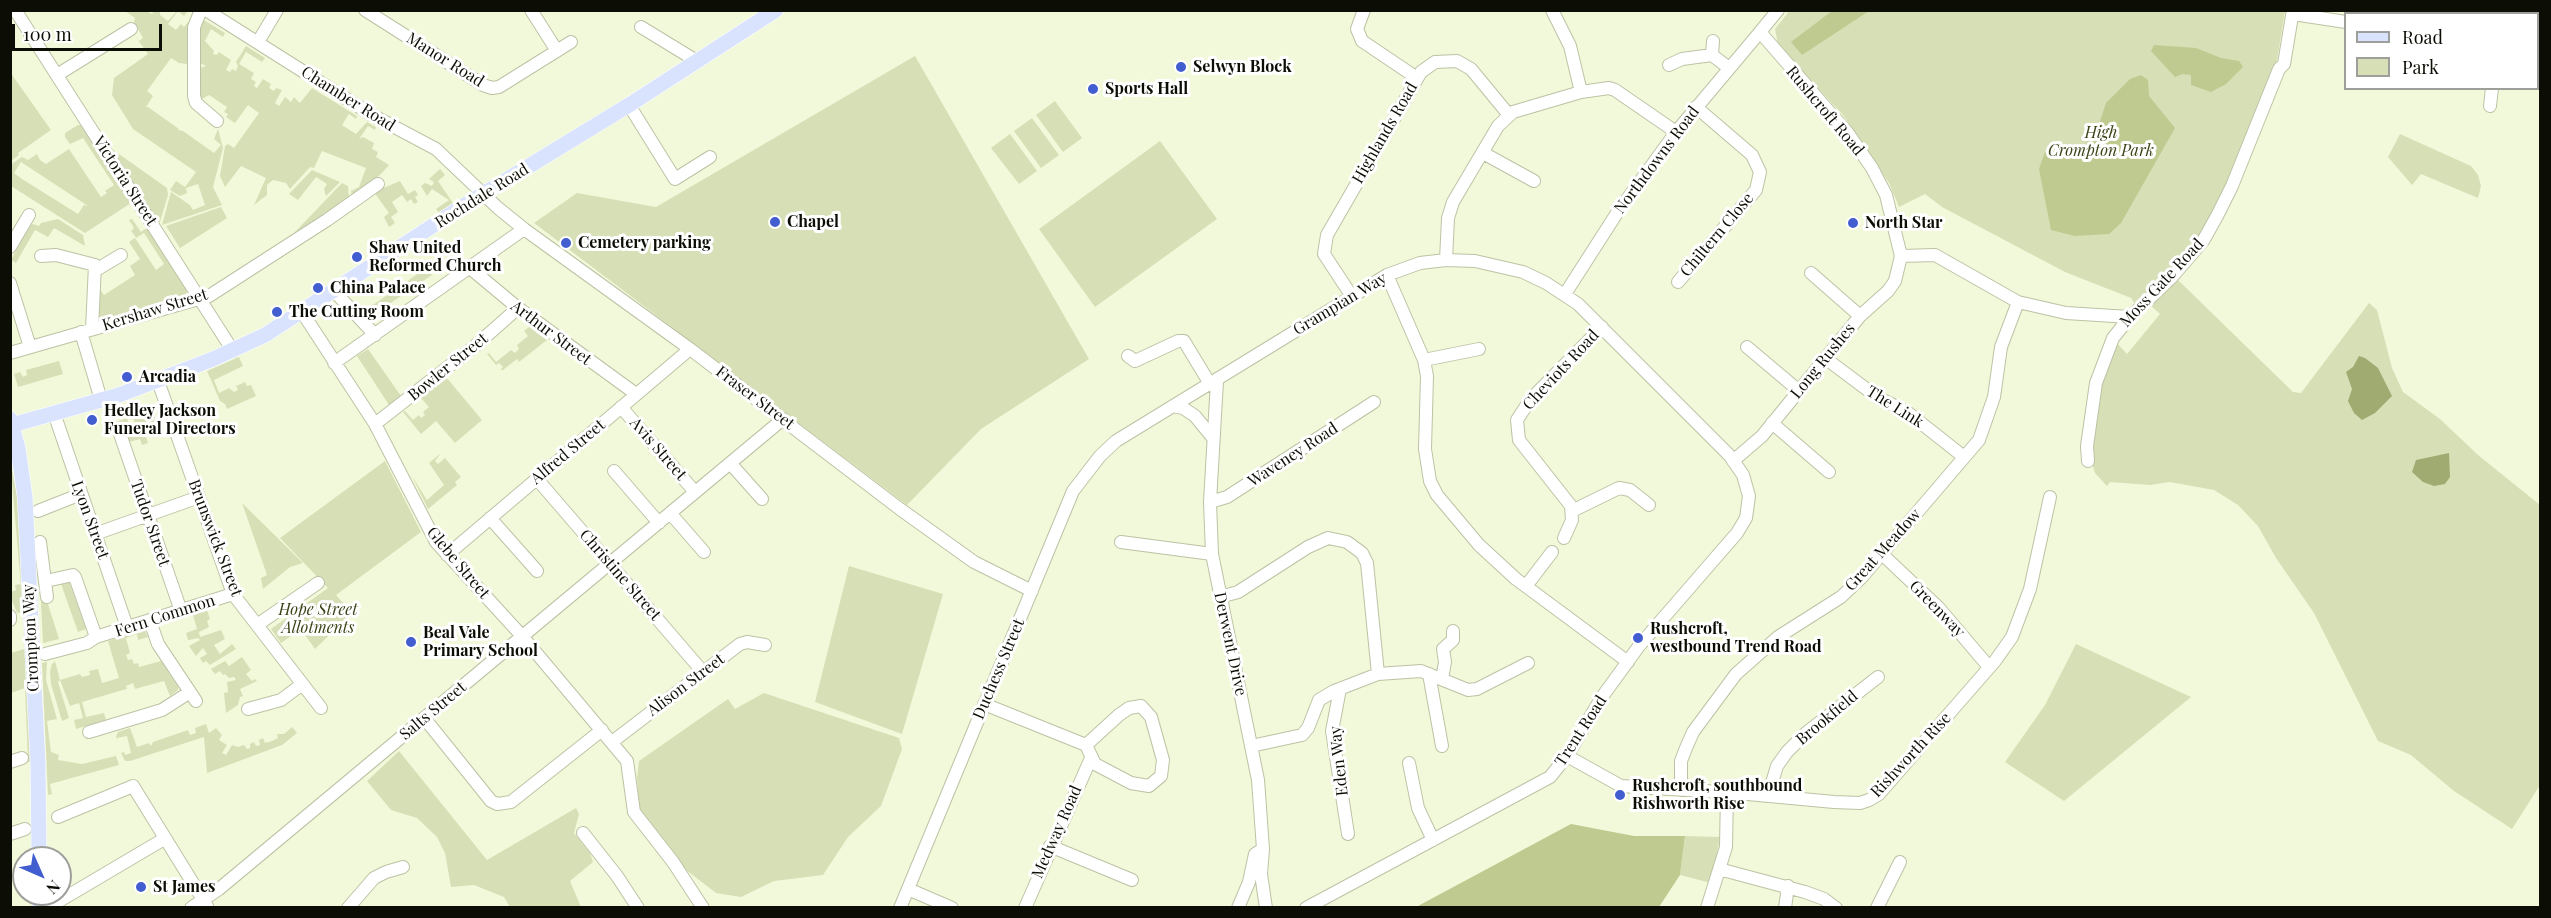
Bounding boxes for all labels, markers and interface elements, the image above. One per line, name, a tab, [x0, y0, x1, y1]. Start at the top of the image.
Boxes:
scale bar	[15, 12, 165, 50]
legend	[2344, 12, 2539, 90]
text: 100 m	[23, 22, 72, 46]
text: Road	[2402, 25, 2443, 49]
street label: Manor Road	[403, 29, 487, 91]
text: Park	[2402, 55, 2439, 79]
place label: Selwyn Block	[1193, 57, 1292, 77]
marker: Selwyn Block	[1174, 60, 1188, 74]
street label: Chamber Road	[297, 62, 399, 136]
street label: Rushcroft Road	[1782, 62, 1868, 160]
place label: Sports Hall	[1105, 79, 1188, 99]
street label: Highlands Road	[1348, 79, 1422, 187]
marker: Sports Hall	[1086, 82, 1100, 96]
street label: Northdowns Road	[1610, 103, 1704, 217]
park label: High Crompton Park	[2048, 123, 2154, 161]
street label: Victoria Street	[89, 132, 161, 230]
street label: Rochdale Road	[432, 160, 532, 232]
street label: Chiltern Close	[1676, 189, 1758, 281]
place label: Chapel	[787, 212, 839, 232]
place label: North Star	[1865, 213, 1943, 233]
marker: Chapel	[768, 215, 782, 229]
marker: North Star	[1846, 216, 1860, 230]
place label: Cemetery parking	[578, 233, 711, 253]
street label: Moss Gate Road	[2116, 235, 2208, 331]
marker: Cemetery parking	[559, 236, 573, 250]
place label: Shaw United Reformed Church	[369, 238, 501, 276]
marker: Shaw United Reformed Church	[350, 250, 364, 264]
street label: Grampian Way	[1290, 269, 1390, 339]
place label: China Palace	[330, 278, 426, 298]
marker: China Palace	[311, 281, 325, 295]
street label: Kershaw Street	[100, 285, 210, 335]
street label: Arthur Street	[507, 297, 595, 369]
place label: The Cutting Room	[289, 302, 424, 322]
marker: The Cutting Room	[270, 305, 284, 319]
street label: Long Rushes	[1787, 319, 1859, 403]
street label: Cheviots Road	[1519, 326, 1603, 414]
street label: Bowler Street	[404, 329, 492, 405]
street label: Fraser Street	[712, 362, 798, 434]
place label: Arcadia	[139, 367, 196, 387]
marker: Arcadia	[120, 370, 134, 384]
street label: The Link	[1863, 382, 1927, 432]
place label: Hedley Jackson Funeral Directors	[104, 401, 236, 439]
marker: Hedley Jackson Funeral Directors	[85, 413, 99, 427]
street label: Avis Street	[626, 414, 690, 484]
street label: Alfred Street	[527, 415, 609, 489]
street label: Waveney Road	[1244, 419, 1342, 491]
street label: Tudor Street	[126, 477, 174, 569]
street label: Brunswick Street	[184, 477, 246, 599]
street label: Lyon Street	[67, 478, 113, 562]
street label: Great Meadow	[1841, 505, 1925, 595]
street label: Glebe Street	[422, 523, 494, 603]
street label: Christine Street	[575, 526, 665, 624]
street label: Greenway	[1905, 577, 1969, 641]
street label: Crompton Way	[19, 584, 43, 692]
street label: Derwent Drive	[1210, 590, 1250, 698]
street label: Fern Common	[113, 591, 217, 641]
park label: Hope Street Allotments	[278, 600, 358, 638]
street label: Duchess Street	[969, 616, 1029, 722]
place label: Rushcroft, westbound Trend Road	[1650, 619, 1822, 657]
place label: Beal Vale Primary School	[423, 623, 538, 661]
marker: Rushcroft, westbound Trend Road	[1631, 631, 1645, 645]
marker: Beal Vale Primary School	[404, 635, 418, 649]
street label: Alison Street	[644, 650, 728, 720]
street label: Salts Street	[396, 678, 470, 744]
street label: Brookfield	[1792, 687, 1862, 749]
street label: Trent Road	[1551, 692, 1611, 770]
street label: Rishworth Rise	[1867, 709, 1955, 801]
street label: Eden Way	[1326, 725, 1352, 797]
place label: Rushcroft, southbound Rishworth Rise	[1632, 776, 1802, 814]
street label: Medway Road	[1028, 783, 1086, 881]
marker: Rushcroft, southbound Rishworth Rise	[1613, 788, 1627, 802]
north arrow	[12, 846, 72, 906]
text: N	[42, 876, 65, 899]
place label: St James	[153, 877, 215, 897]
marker: St James	[134, 880, 148, 894]

